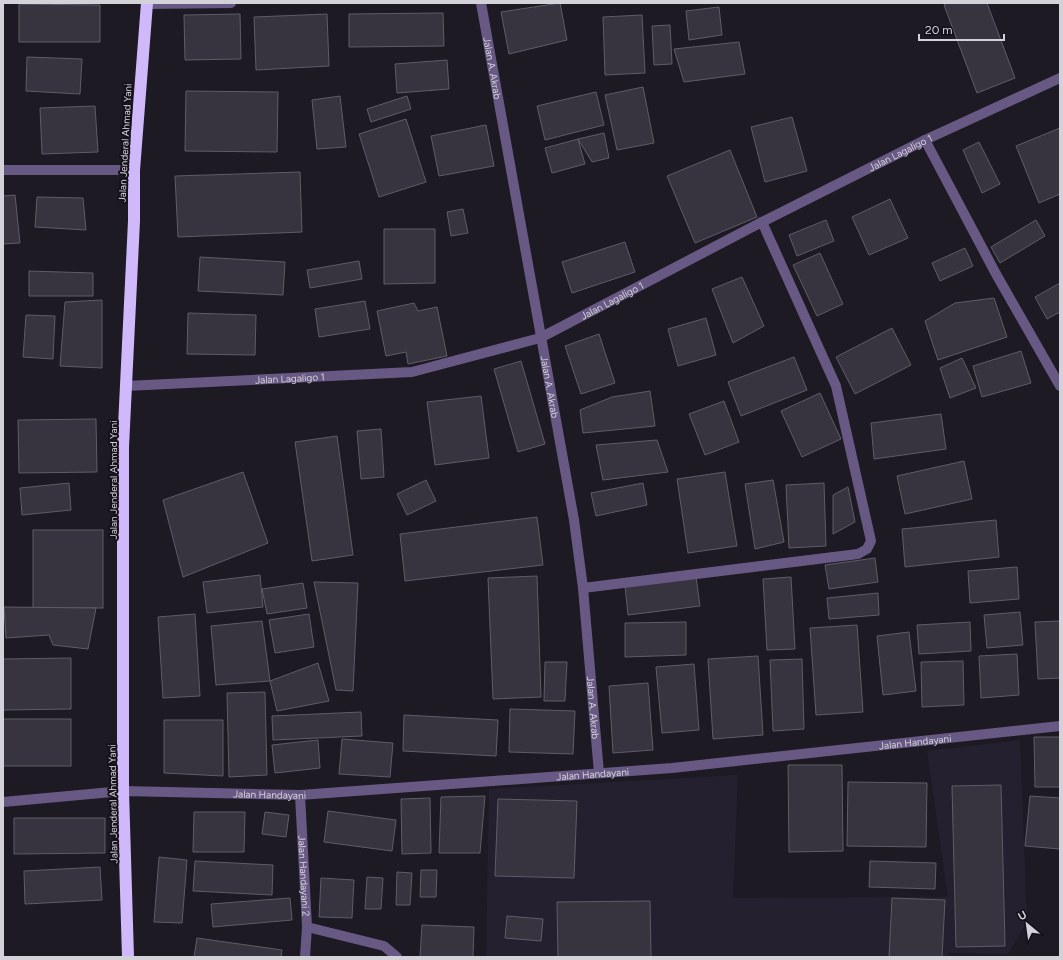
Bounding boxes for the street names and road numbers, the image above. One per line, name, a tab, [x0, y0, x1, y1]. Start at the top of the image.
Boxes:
street label: Jalan A. Akrab	[481, 36, 505, 100]
street label: Jalan Jenderal Ahmad Yani	[115, 83, 135, 203]
street label: Jalan Lagaligo 1	[866, 131, 934, 174]
street label: Jalan Lagaligo 1	[578, 278, 646, 322]
street label: Jalan A. Akrab	[538, 355, 562, 419]
street label: Jalan Lagaligo 1	[255, 370, 325, 386]
street label: Jalan Jenderal Ahmad Yani	[107, 421, 120, 540]
street label: Jalan A. Akrab	[584, 676, 603, 740]
street label: Jalan Handayani	[878, 731, 952, 752]
street label: Jalan Jenderal Ahmad Yani	[105, 744, 121, 864]
street label: Jalan Handayani	[556, 765, 630, 783]
street label: Jalan Handayani	[233, 787, 306, 802]
street label: Jalan Handayani 2	[296, 835, 313, 917]

